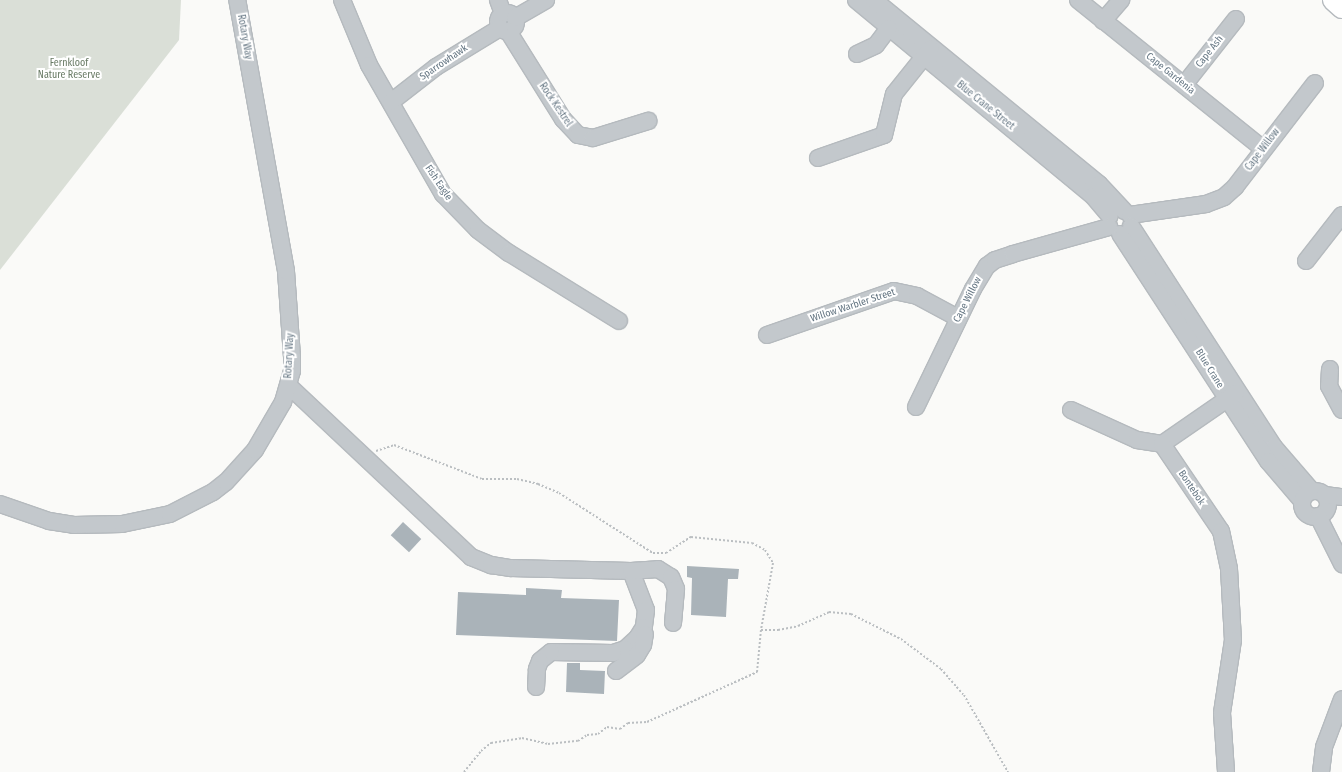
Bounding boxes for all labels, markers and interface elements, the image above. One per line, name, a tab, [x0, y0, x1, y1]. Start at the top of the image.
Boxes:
street label: Rotary Way	[234, 14, 254, 60]
street label: Cape Ash	[1194, 34, 1226, 70]
street label: Sparrowhawk	[418, 43, 470, 83]
street label: Cape Gardenia	[1143, 51, 1197, 97]
park label: Fernkloof Nature Reserve	[38, 57, 100, 80]
street label: Blue Crane Street	[954, 79, 1016, 133]
street label: Rock Kestrel	[536, 81, 574, 129]
street label: Cape Willow	[1243, 127, 1283, 173]
street label: Fish Eagle	[422, 163, 454, 203]
street label: Cape Willow	[951, 275, 985, 325]
street label: Willow Warbler Street	[809, 287, 897, 325]
street label: Rotary Way	[283, 333, 297, 379]
street label: Blue Crane	[1192, 347, 1226, 391]
street label: Bontebok	[1175, 468, 1207, 508]

